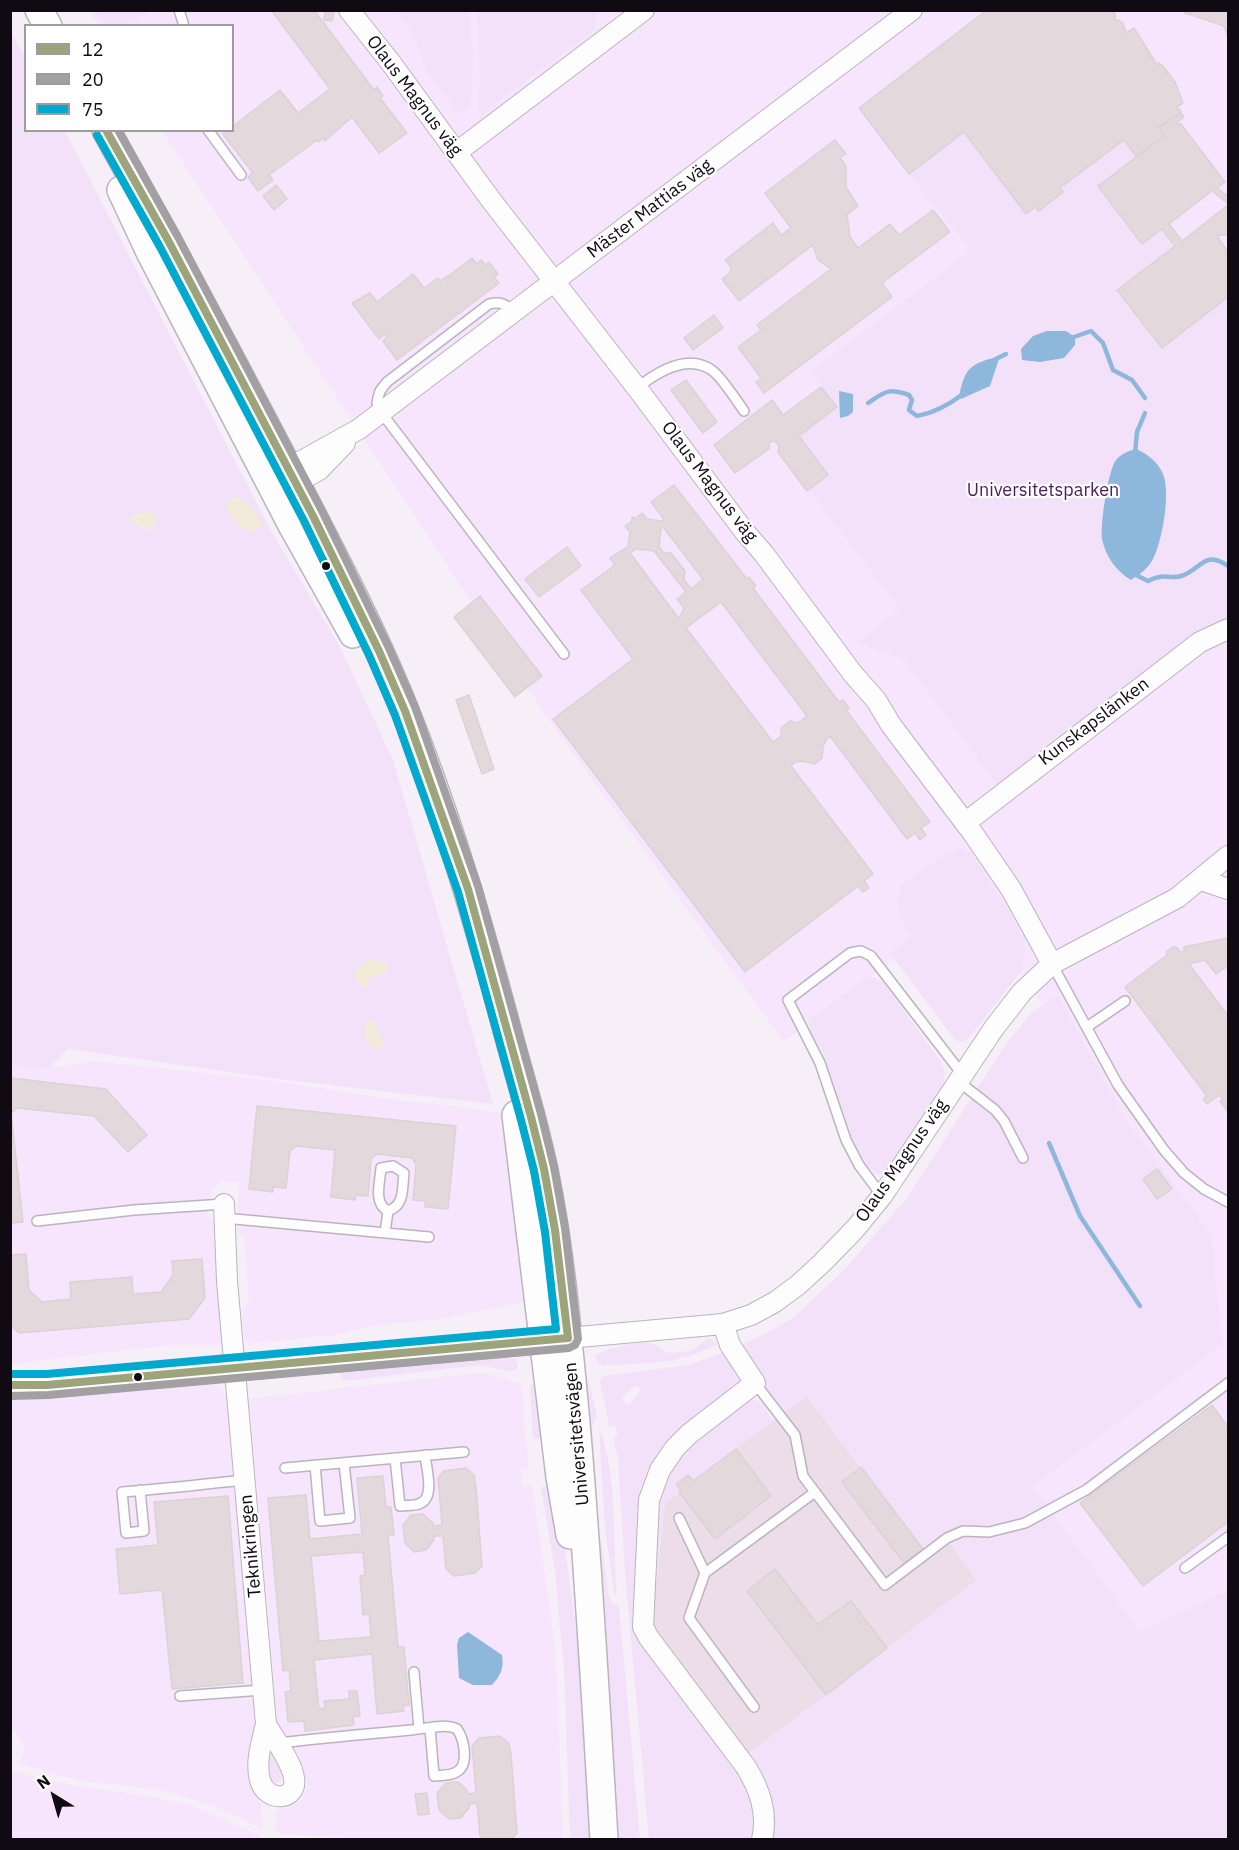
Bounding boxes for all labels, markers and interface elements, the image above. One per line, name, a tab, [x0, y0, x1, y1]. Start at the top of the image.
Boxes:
legend	[24, 24, 234, 132]
street label: Olaus Magnus väg	[362, 31, 466, 161]
text: 12	[82, 38, 104, 61]
text: 20	[82, 68, 104, 91]
text: 75	[82, 98, 104, 121]
street label: Mäster Mattias väg	[583, 155, 717, 263]
street label: Olaus Magnus väg	[657, 417, 761, 547]
park label: Universitetsparken	[967, 480, 1119, 502]
unlabelled marker	[320, 560, 332, 572]
street label: Kunskapslänken	[1035, 673, 1153, 771]
street label: Olaus Magnus väg	[851, 1095, 953, 1227]
street label: Universitetsvägen	[560, 1361, 594, 1507]
unlabelled marker	[132, 1371, 144, 1383]
street label: Teknikringen	[236, 1493, 266, 1599]
north arrow	[24, 1766, 84, 1826]
text: N	[33, 1770, 54, 1793]

